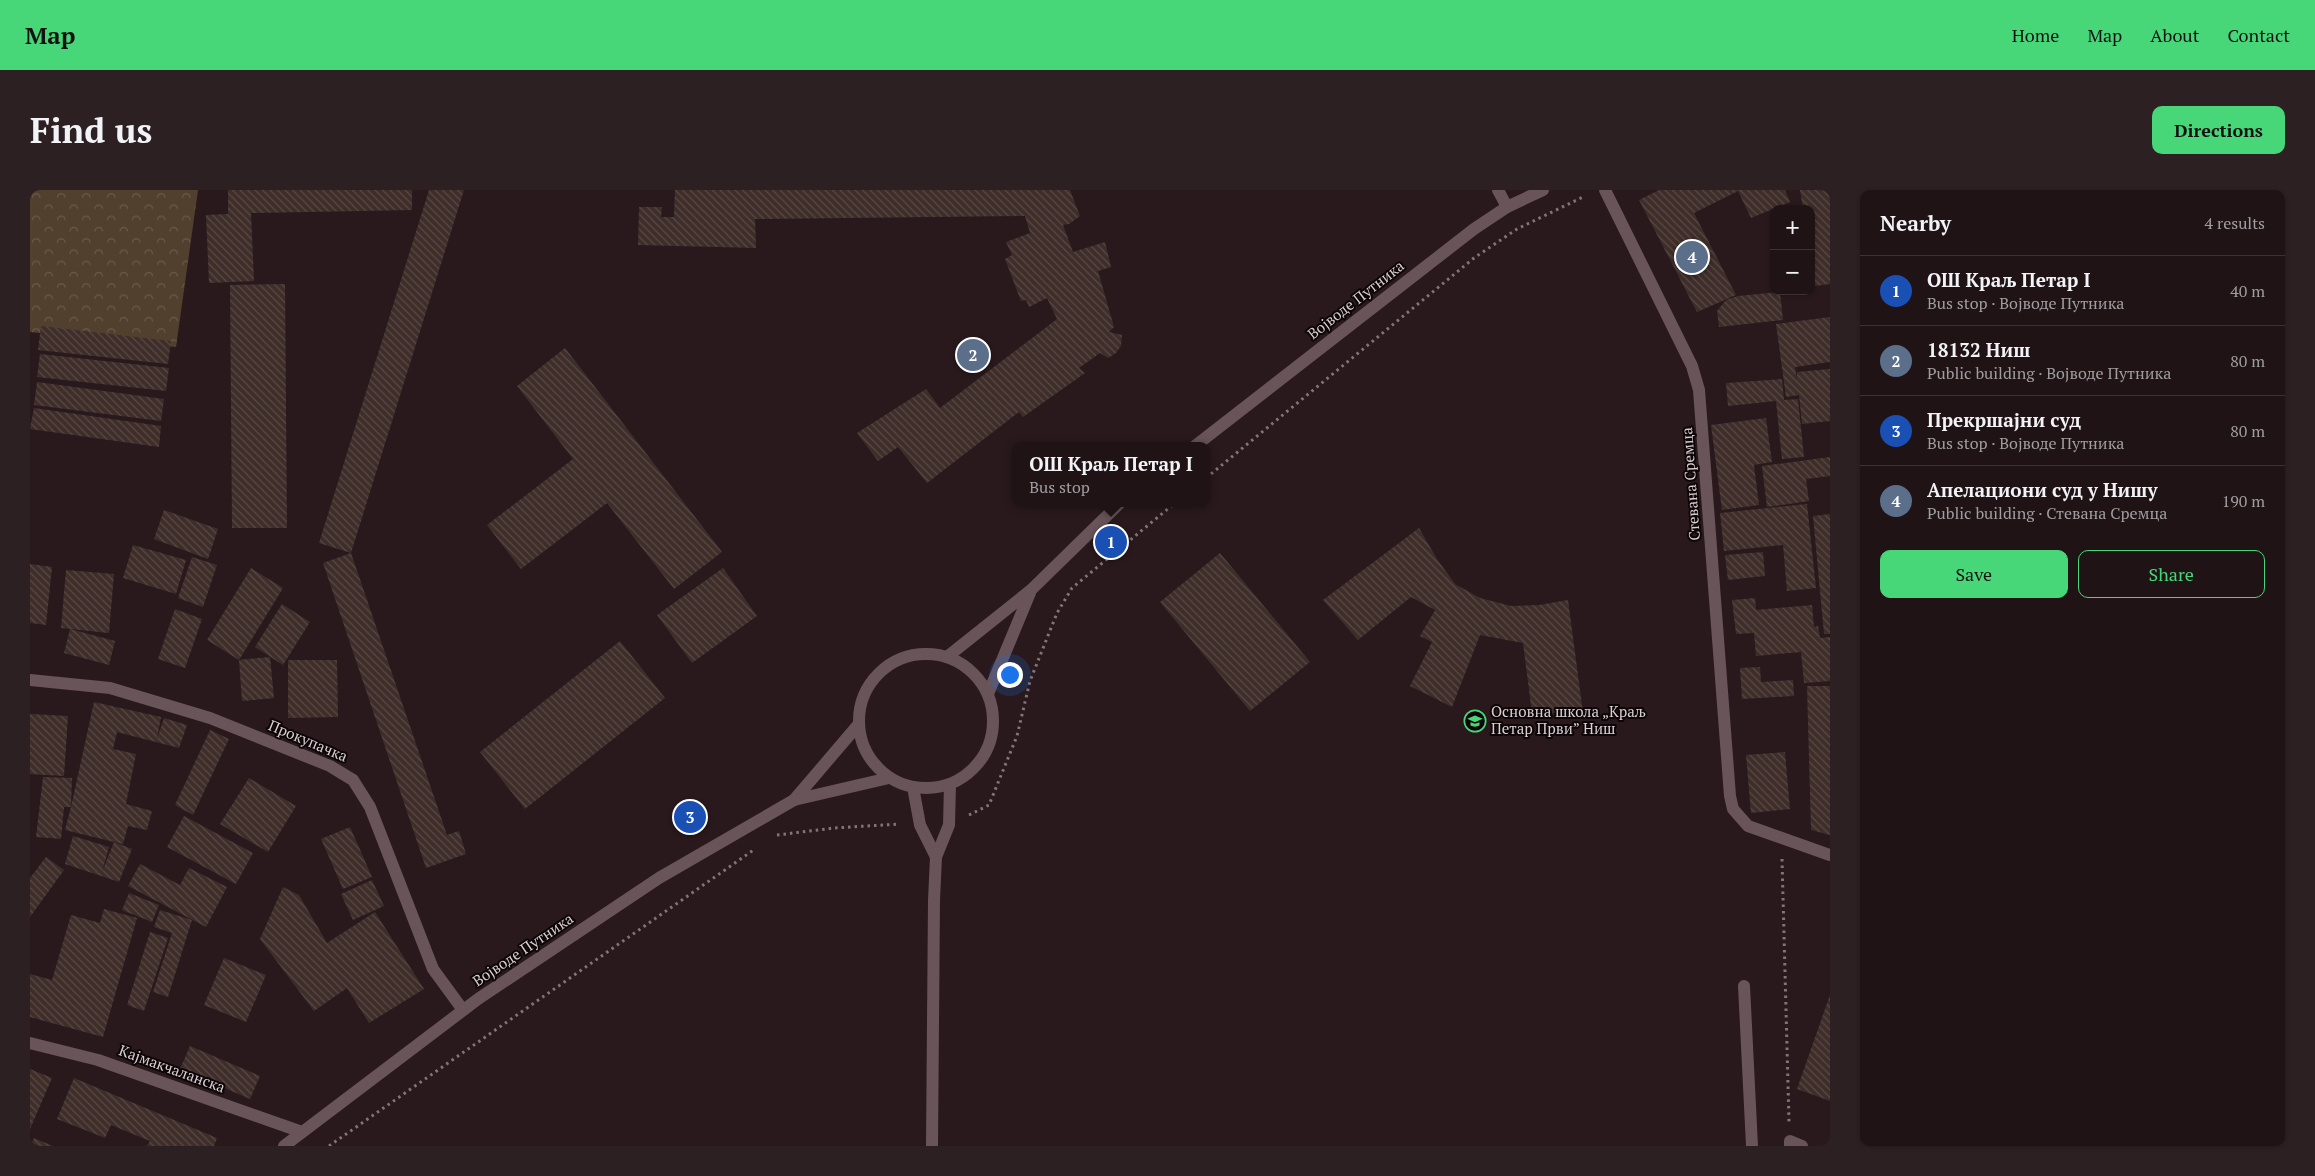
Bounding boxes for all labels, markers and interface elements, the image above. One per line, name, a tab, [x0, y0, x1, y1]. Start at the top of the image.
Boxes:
text: Map	[25, 19, 75, 51]
text: Home	[2012, 23, 2059, 47]
text: Map	[2087, 23, 2122, 47]
text: About	[2150, 23, 2199, 47]
text: Contact	[2227, 23, 2290, 47]
button: Directions	[2152, 106, 2285, 154]
text: Find us	[30, 107, 152, 153]
map controls	[1770, 205, 1815, 295]
button: +	[1770, 205, 1815, 250]
text: Nearby	[1880, 209, 1951, 237]
text: 4 results	[2205, 212, 2265, 234]
pin: 4	[1676, 238, 1708, 276]
button: −	[1770, 250, 1815, 295]
street label: Војводе Путника	[1303, 255, 1408, 343]
text: ОШ Краљ Петар I	[1927, 267, 2091, 292]
text: 1	[1891, 280, 1901, 302]
text: 40 m	[2230, 280, 2265, 302]
text: Bus stop · Војводе Путника	[1927, 292, 2124, 314]
pin: 2	[957, 336, 989, 374]
text: 18132 Ниш	[1927, 337, 2030, 362]
text: 2	[1891, 350, 1901, 372]
text: 80 m	[2230, 350, 2265, 372]
text: Public building · Војводе Путника	[1927, 362, 2171, 384]
text: Прекршајни суд	[1927, 407, 2081, 432]
text: 3	[1891, 420, 1901, 442]
text: 80 m	[2230, 420, 2265, 442]
street label: Стевана Сремца	[1676, 426, 1704, 541]
text: Bus stop · Војводе Путника	[1927, 432, 2124, 454]
popup	[1012, 442, 1210, 507]
text: ОШ Краљ Петар I	[1029, 451, 1193, 476]
text: Bus stop	[1029, 476, 1090, 498]
text: Апелациони суд у Нишу	[1927, 477, 2158, 502]
text: 4	[1891, 490, 1901, 512]
text: 190 m	[2222, 490, 2265, 512]
text: Public building · Стевана Сремца	[1927, 502, 2167, 524]
pin: 1	[1095, 523, 1127, 561]
button: Save	[1880, 550, 2068, 598]
button: Share	[2078, 550, 2265, 598]
your location	[997, 662, 1023, 688]
place label: Основна школа „Краљ Петар Први” Ниш	[1491, 701, 1646, 738]
school or university icon: Основна школа „Краљ Петар Први” Ниш	[1463, 709, 1487, 733]
street label: Прокупачка	[266, 714, 351, 766]
pin: 3	[674, 798, 706, 836]
street label: Војводе Путника	[468, 908, 577, 990]
street label: Кајмакчаланска	[117, 1040, 229, 1097]

